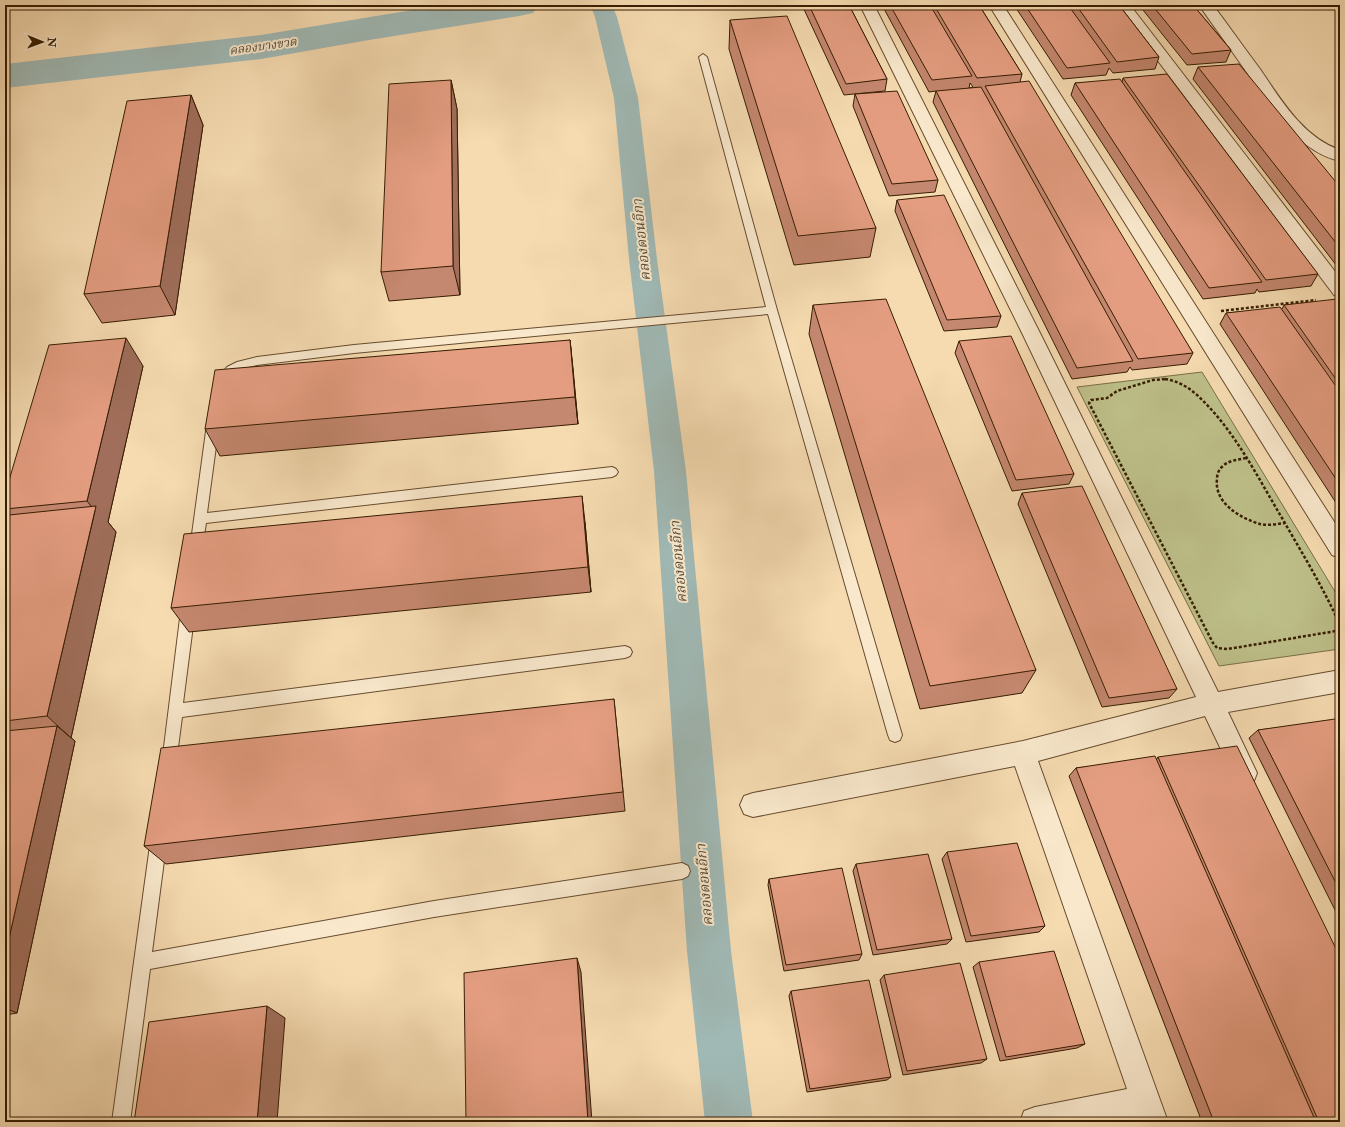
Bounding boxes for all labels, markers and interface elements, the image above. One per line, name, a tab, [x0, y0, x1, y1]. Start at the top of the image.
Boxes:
north arrow	[22, 22, 62, 62]
water label: คลองบางขวด	[228, 34, 298, 59]
text: N	[45, 36, 58, 48]
water label: คลองดอนอีกา	[629, 197, 654, 282]
water label: คลองดอนอีกา	[666, 519, 691, 604]
water label: คลองดอนอีกา	[692, 842, 717, 927]

